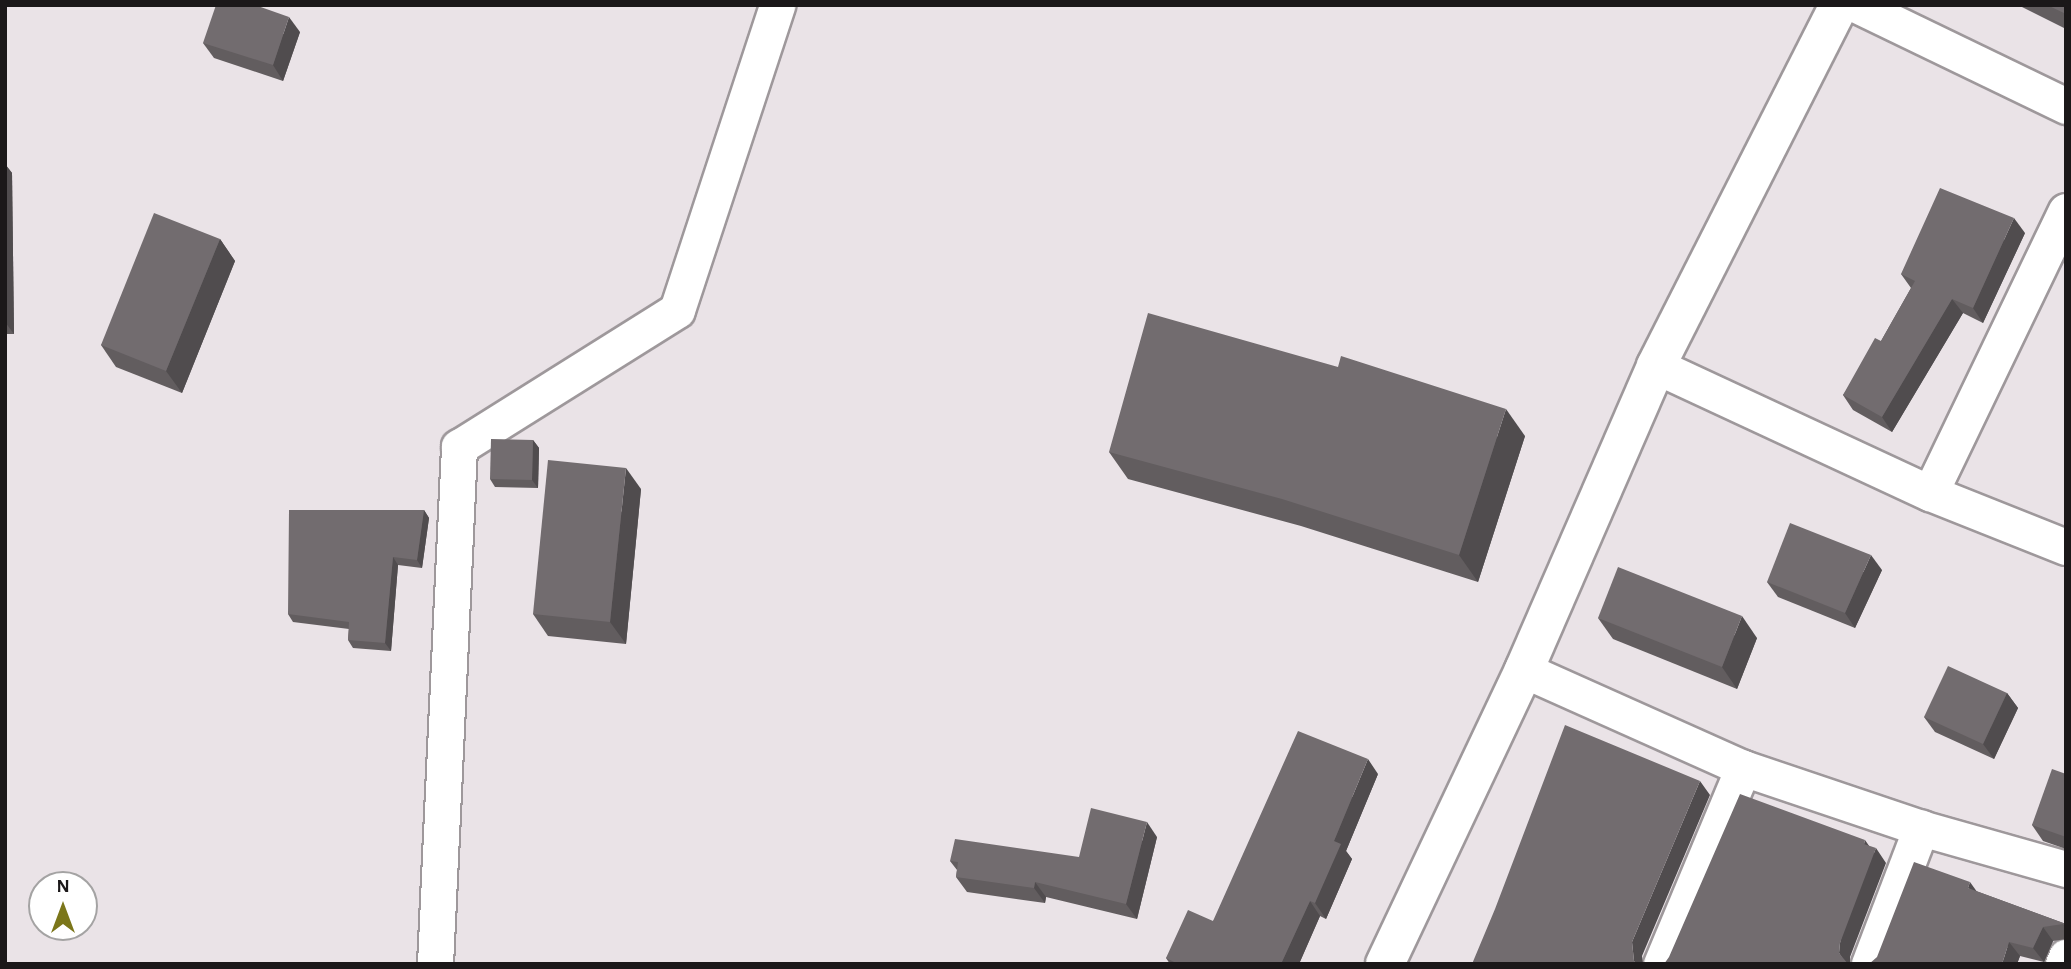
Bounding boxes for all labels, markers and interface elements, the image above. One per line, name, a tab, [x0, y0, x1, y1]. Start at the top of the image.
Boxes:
north arrow	[28, 871, 98, 941]
text: N	[56, 877, 70, 896]

